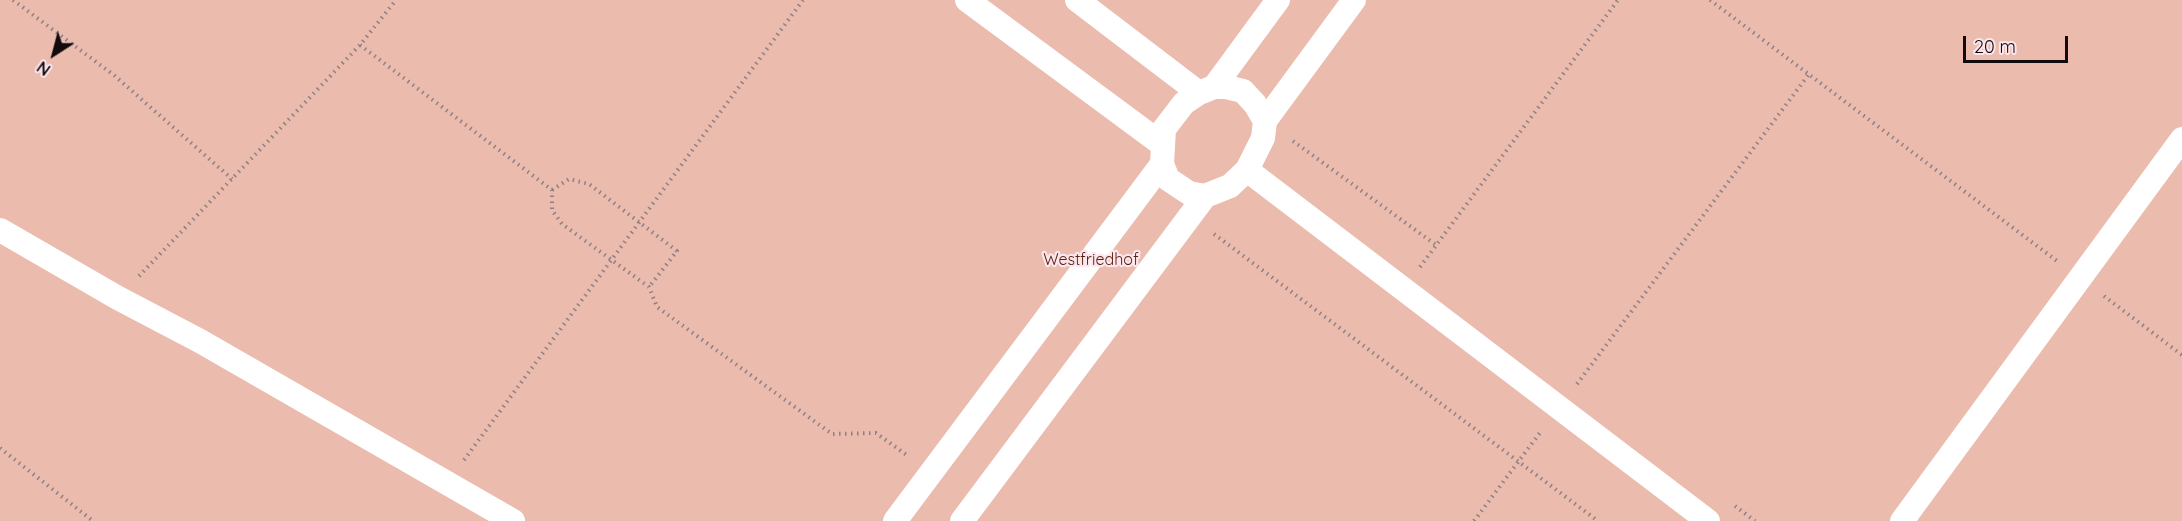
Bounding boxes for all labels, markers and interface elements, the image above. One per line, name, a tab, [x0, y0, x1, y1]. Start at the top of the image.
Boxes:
north arrow	[24, 24, 84, 84]
scale bar	[1966, 24, 2071, 62]
text: 20 m	[1974, 35, 2016, 58]
text: N	[33, 57, 54, 80]
park label: Westfriedhof	[1043, 250, 1139, 270]

